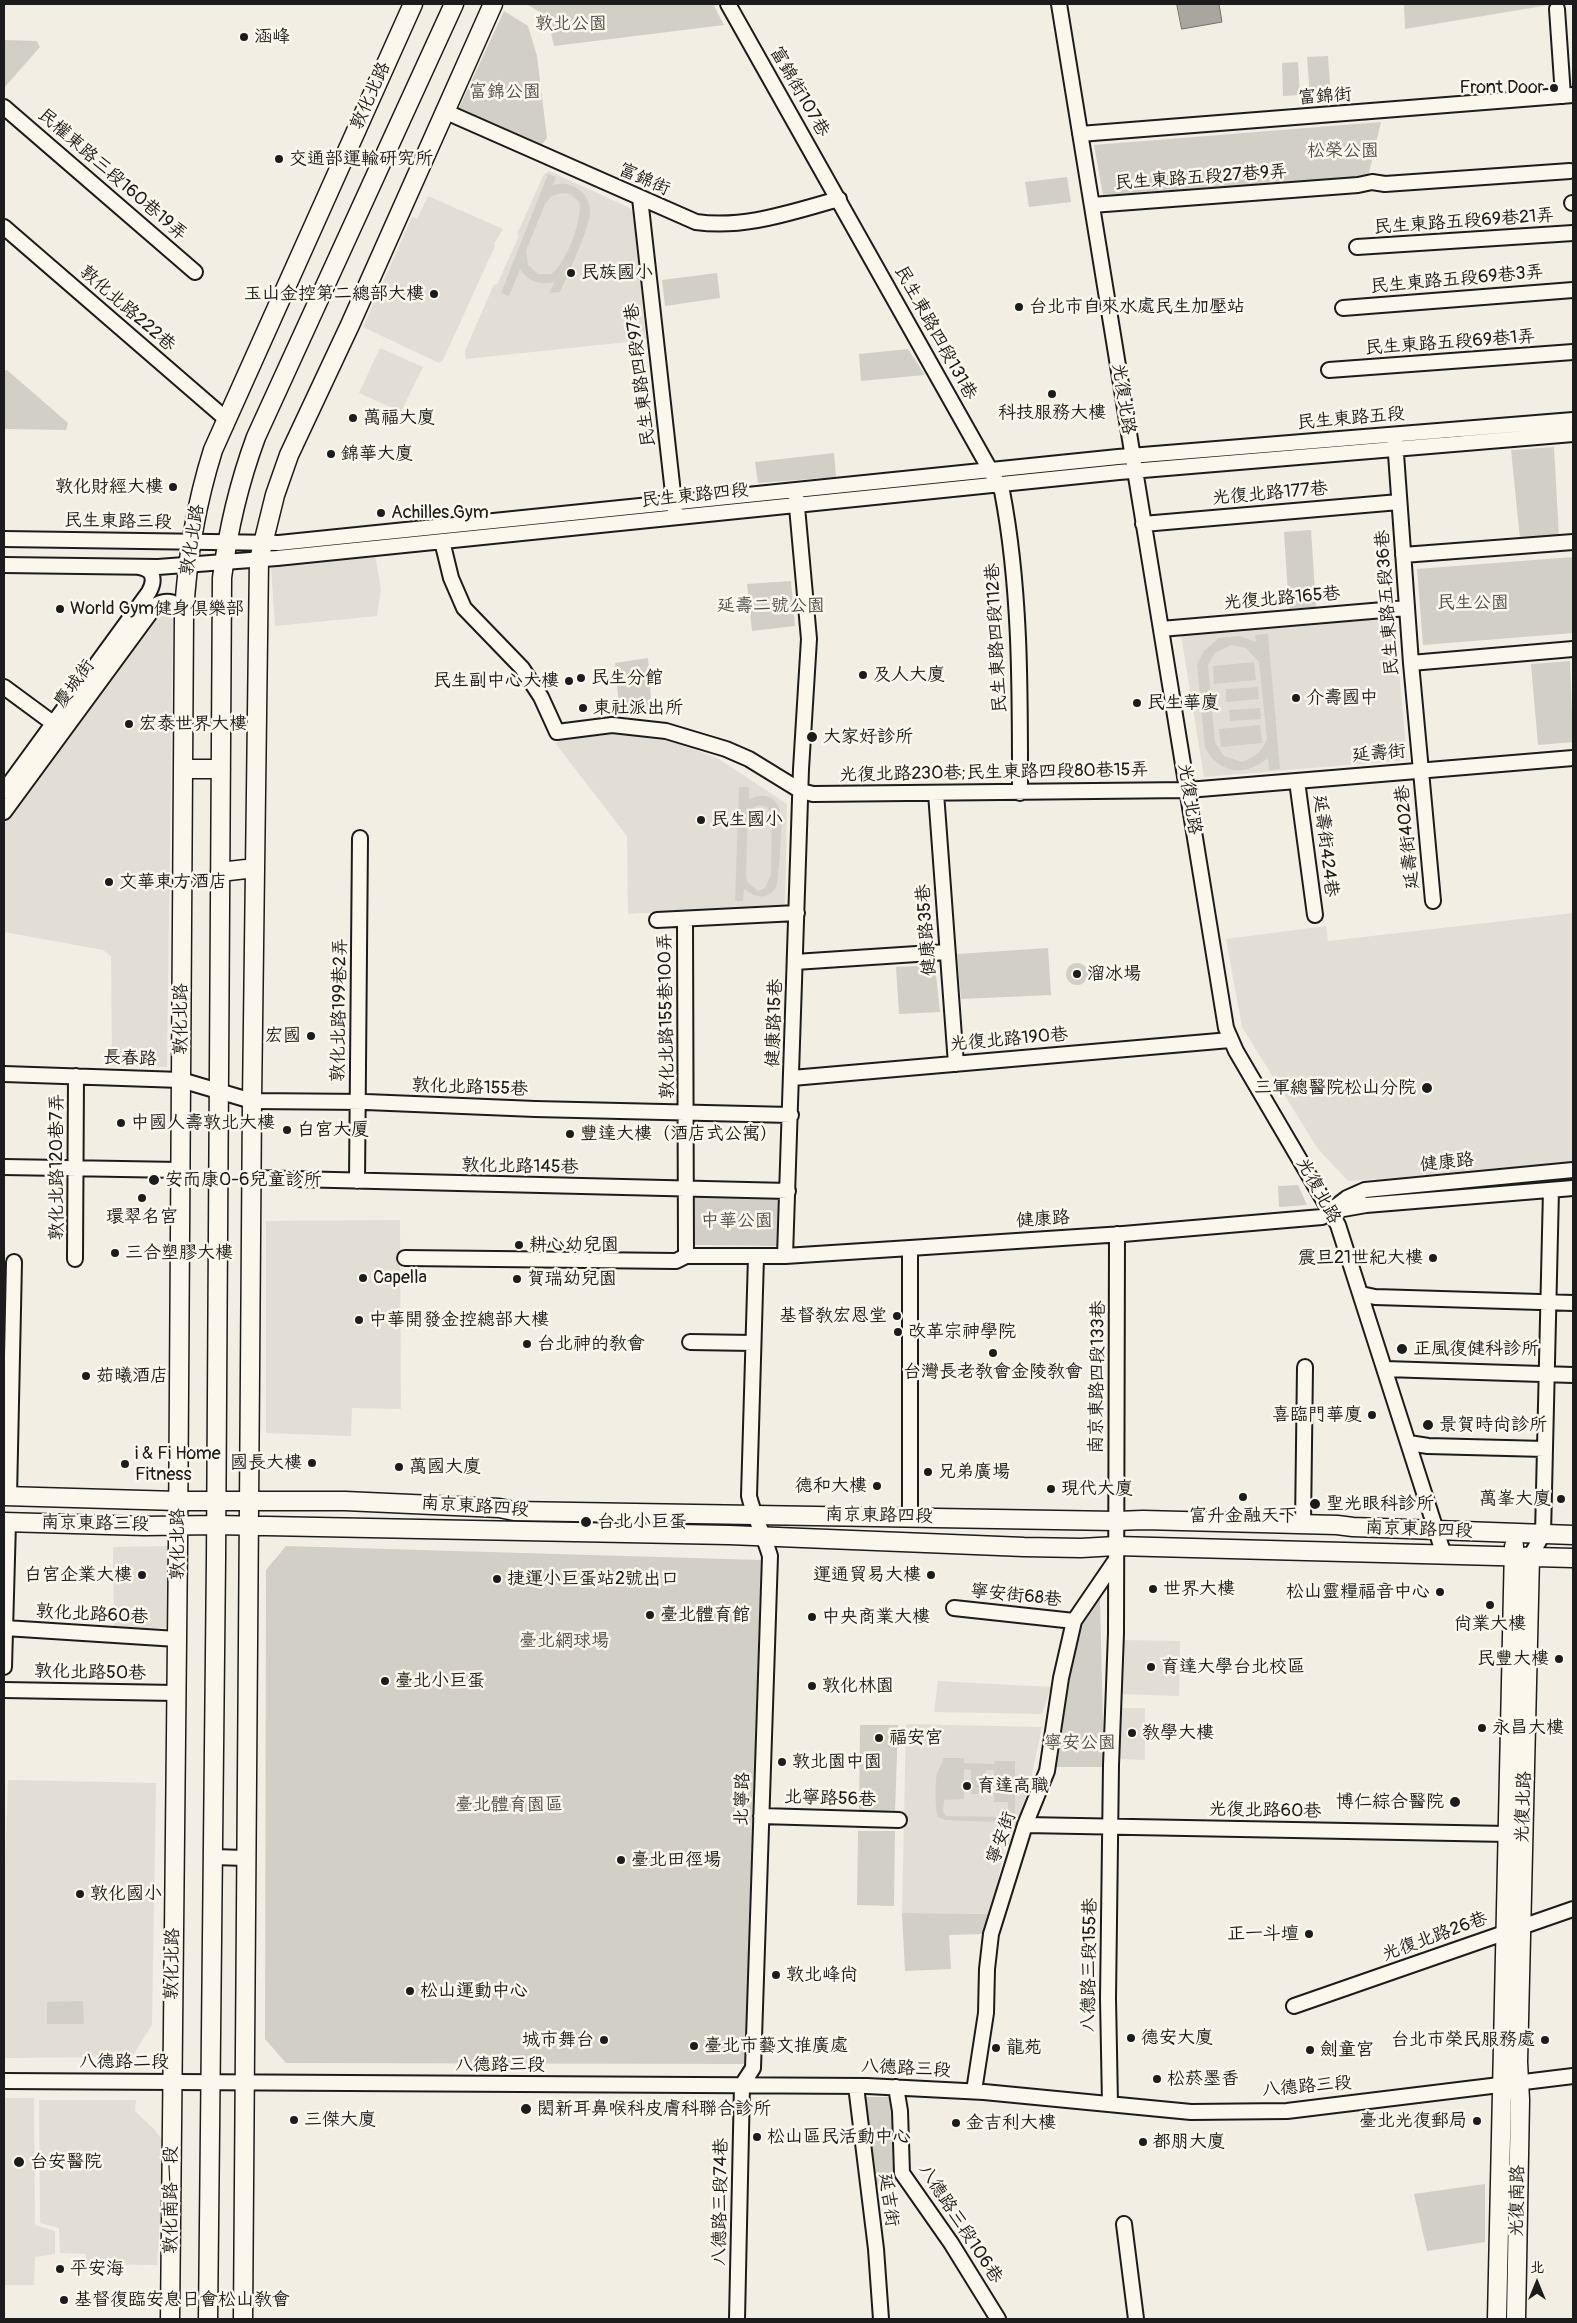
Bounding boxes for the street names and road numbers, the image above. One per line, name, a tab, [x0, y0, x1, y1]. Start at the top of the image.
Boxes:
street label: 富錦街107巷	[764, 43, 834, 141]
street label: 敦化北路	[346, 59, 396, 133]
street label: 富錦街	[1297, 84, 1353, 110]
street label: 民權東路三段160巷19弄	[33, 104, 191, 246]
street label: 富錦街	[615, 159, 673, 201]
street label: 民生東路五段27巷9弄	[1114, 161, 1288, 195]
street label: 民生東路五段69巷21弄	[1373, 205, 1555, 239]
street label: 敦化北路222巷	[75, 261, 179, 357]
street label: 民生東路四段131巷	[889, 262, 981, 404]
street label: 民生東路五段69巷3弄	[1369, 262, 1545, 298]
street label: 民生東路四段97巷	[621, 302, 661, 448]
street label: 民生東路五段69巷1弄	[1364, 326, 1536, 360]
street label: 光復北路	[1107, 362, 1139, 436]
street label: 民生東路五段	[1296, 404, 1406, 434]
street label: 光復北路177巷	[1211, 478, 1329, 510]
street label: 民生東路四段	[640, 480, 750, 512]
street label: 敦化北路	[177, 503, 209, 577]
street label: 民生東路三段	[64, 510, 172, 534]
street label: 民生東路五段36巷	[1372, 529, 1404, 677]
street label: 民生東路四段112巷	[982, 562, 1012, 714]
street label: 光復北路165巷	[1223, 583, 1341, 615]
street label: 慶城街	[50, 656, 100, 712]
street label: 延壽街	[1351, 741, 1407, 767]
street label: 光復北路230巷;民生東路四段80巷15弄	[839, 760, 1149, 786]
street label: 光復北路	[1173, 762, 1205, 836]
street label: 延壽街402巷	[1392, 784, 1424, 890]
street label: 延壽街424巷	[1308, 794, 1342, 898]
street label: 健康路35巷	[913, 883, 941, 977]
street label: 敦化北路155巷100弄	[655, 933, 679, 1099]
street label: 敦化北路199巷2弄	[328, 938, 352, 1082]
street label: 健康路15巷	[763, 978, 787, 1068]
street label: 敦化北路	[170, 983, 192, 1055]
street label: 光復北路190巷	[949, 1024, 1069, 1056]
street label: 長春路	[103, 1047, 157, 1071]
street label: 敦化北路155巷	[411, 1075, 529, 1101]
street label: 敦化北路120巷7弄	[46, 1094, 68, 1240]
street label: 健康路	[1419, 1149, 1475, 1177]
street label: 光復北路	[1291, 1154, 1345, 1228]
street label: 敦化北路145巷	[461, 1155, 579, 1179]
street label: 健康路	[1015, 1207, 1071, 1233]
street label: 南京東路四段133巷	[1086, 1300, 1110, 1454]
street label: 南京東路四段	[420, 1492, 530, 1522]
street label: 南京東路四段	[825, 1504, 933, 1528]
street label: 敦化北路	[167, 1508, 189, 1580]
street label: 南京東路三段	[41, 1512, 149, 1536]
street label: 南京東路四段	[1365, 1517, 1473, 1543]
street label: 寧安街68巷	[969, 1580, 1063, 1612]
street label: 敦化北路60巷	[35, 1601, 149, 1629]
street label: 敦化北路50巷	[34, 1661, 146, 1685]
street label: 光復北路	[1512, 1771, 1536, 1843]
street label: 北寧路	[731, 1772, 755, 1826]
street label: 北寧路56巷	[784, 1787, 876, 1811]
street label: 光復北路60巷	[1208, 1799, 1322, 1823]
street label: 寧安街	[983, 1809, 1021, 1867]
street label: 八德路三段155巷	[1078, 1898, 1102, 2032]
street label: 光復北路26巷	[1379, 1908, 1491, 1966]
street label: 敦化北路	[162, 1928, 184, 2000]
street label: 八德路二段	[79, 2051, 169, 2073]
street label: 八德路三段	[455, 2054, 545, 2076]
street label: 八德路三段	[860, 2056, 952, 2082]
street label: 八德路三段	[1261, 2072, 1353, 2102]
street label: 八德路三段74巷	[709, 2138, 733, 2266]
street label: 敦化南路一段	[160, 2146, 182, 2254]
street label: 八德路三段106巷	[913, 2160, 1007, 2288]
street label: 光復南路	[1507, 2165, 1529, 2237]
street label: 延吉街	[874, 2172, 902, 2228]

